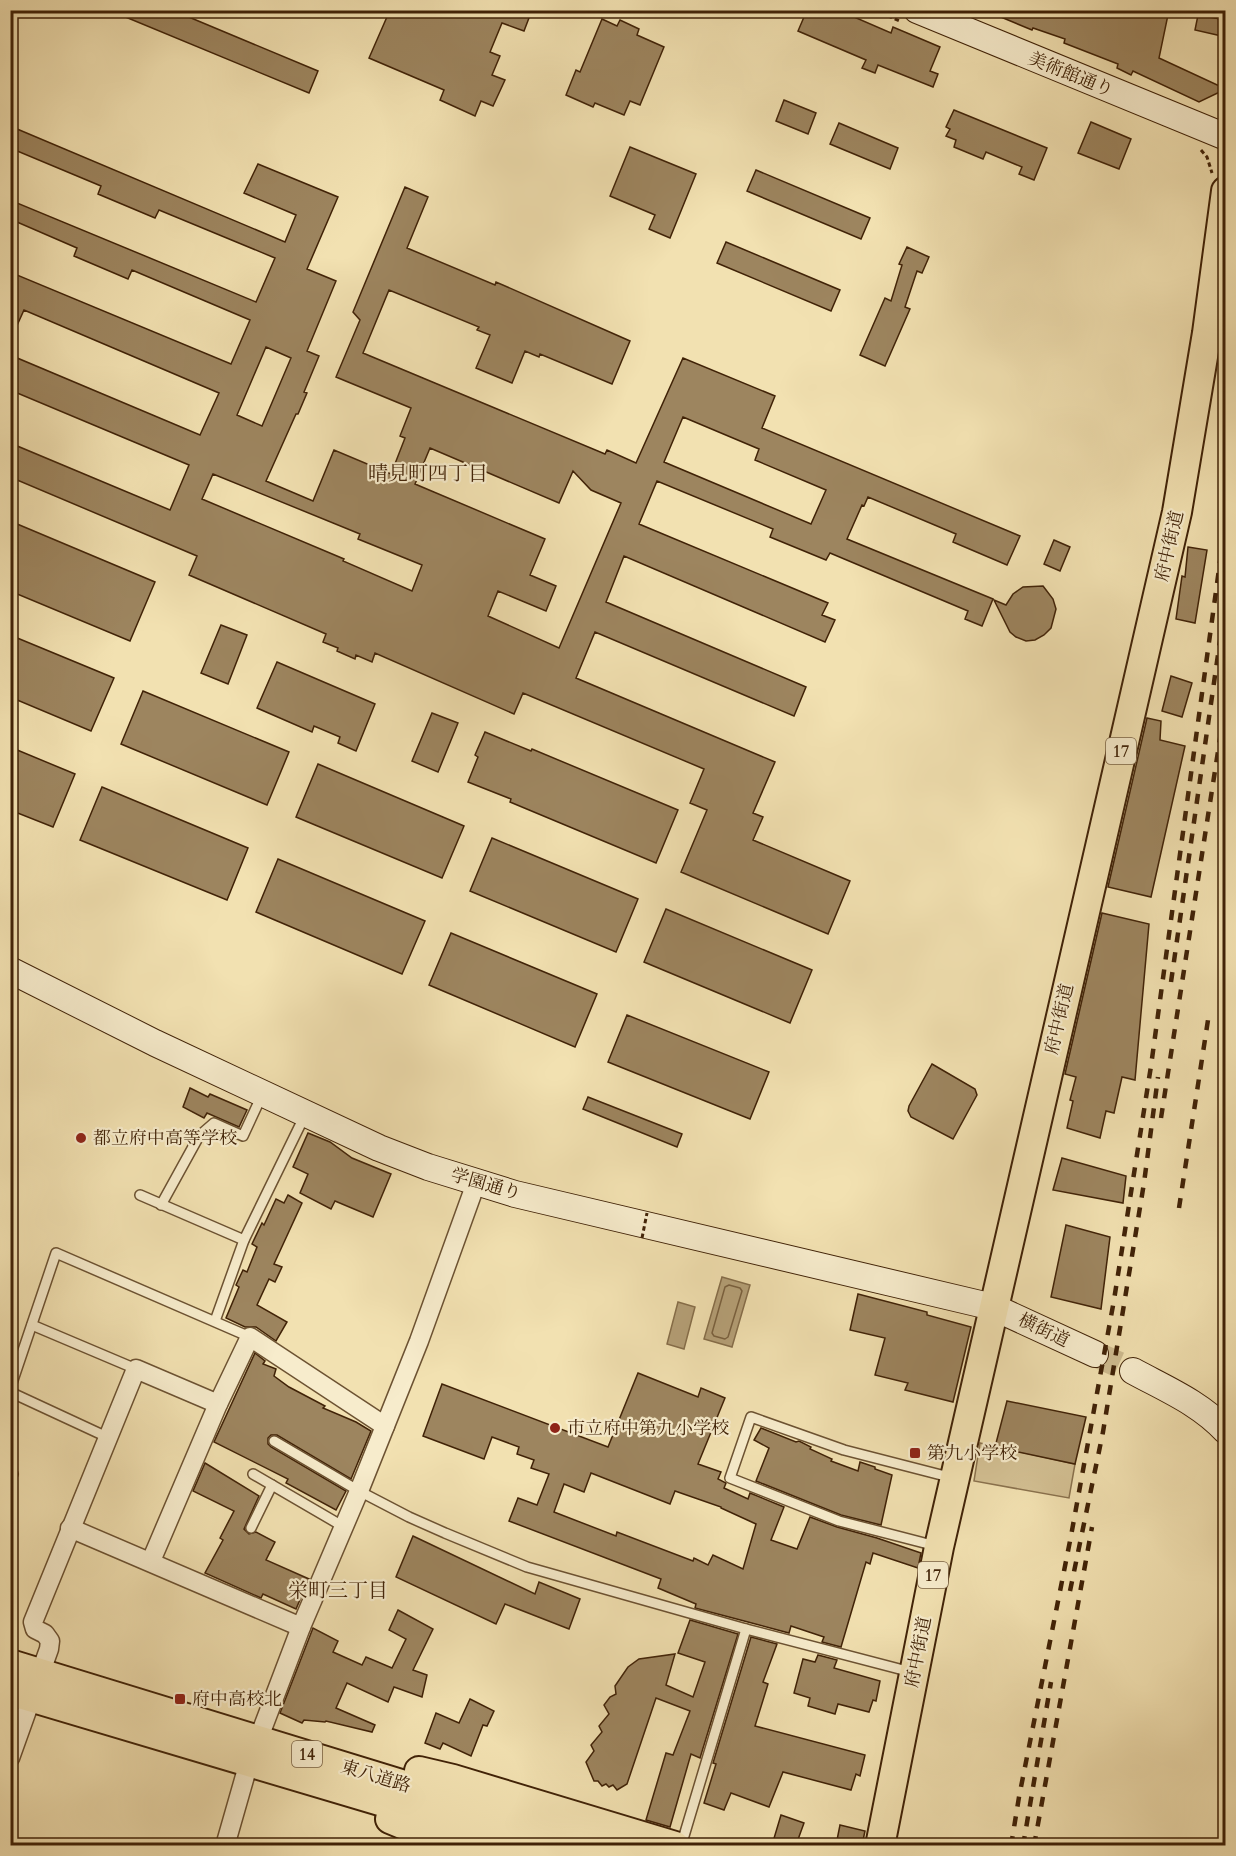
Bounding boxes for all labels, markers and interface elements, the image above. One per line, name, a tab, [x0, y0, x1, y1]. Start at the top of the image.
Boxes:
street label: 美術館通り	[1024, 46, 1117, 103]
district label: 晴見町四丁目	[368, 460, 488, 487]
street label: 府中街道	[1149, 508, 1190, 584]
road number: 17	[1106, 738, 1136, 764]
street label: 府中街道	[1039, 981, 1080, 1057]
place label: 都立府中高等学校	[93, 1126, 237, 1151]
marker: 都立府中高等学校	[74, 1131, 88, 1145]
street label: 学園通り	[448, 1163, 524, 1206]
street label: 横街道	[1014, 1307, 1074, 1354]
place label: 市立府中第九小学校	[567, 1416, 729, 1441]
marker: 市立府中第九小学校	[548, 1421, 562, 1435]
place label: 第九小学校	[927, 1441, 1017, 1466]
marker: 第九小学校	[908, 1446, 922, 1460]
road number: 17	[918, 1562, 948, 1588]
district label: 栄町三丁目	[288, 1577, 388, 1604]
street label: 府中街道	[899, 1614, 938, 1690]
place label: 府中高校北	[192, 1687, 282, 1712]
marker: 府中高校北	[173, 1692, 187, 1706]
road number: 14	[292, 1741, 322, 1767]
street label: 東八道路	[338, 1754, 414, 1799]

